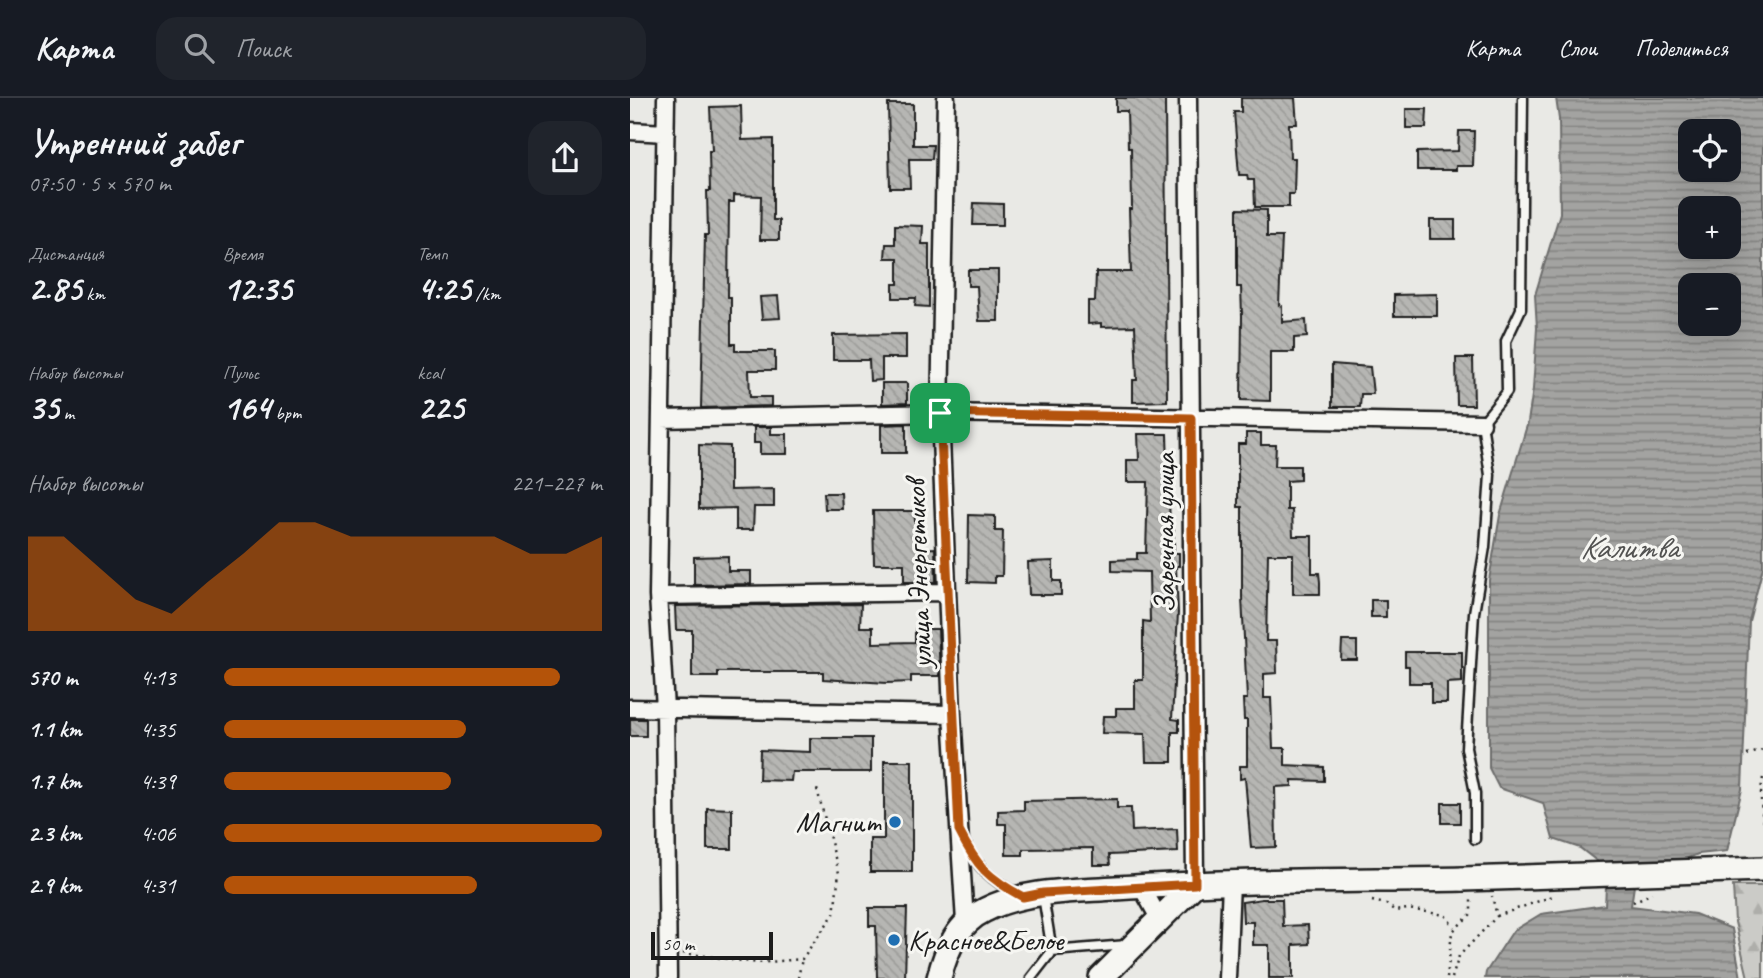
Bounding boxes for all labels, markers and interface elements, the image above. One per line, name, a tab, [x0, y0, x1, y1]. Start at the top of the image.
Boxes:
search box	[156, 17, 646, 80]
text: Карта	[35, 27, 114, 69]
icon: search	[180, 29, 218, 67]
text: Поиск	[236, 32, 290, 65]
text: Карта	[1466, 33, 1520, 63]
text: Слои	[1558, 33, 1597, 63]
text: Поделиться	[1635, 33, 1728, 63]
text: Утренний забег	[28, 119, 240, 166]
map controls	[1678, 119, 1741, 336]
button: locate	[1678, 119, 1741, 182]
button: share	[528, 121, 602, 195]
text: 07:50 · 5 × 570 m	[28, 169, 171, 198]
button: +	[1678, 196, 1741, 259]
text: Дистанция	[28, 242, 104, 266]
text: Время	[223, 242, 263, 266]
text: Темп	[417, 242, 448, 266]
text: 2.85	[28, 266, 82, 311]
text: 12:35	[223, 266, 292, 311]
text: 4:25	[417, 266, 471, 311]
button: −	[1678, 273, 1741, 336]
text: km	[82, 282, 105, 306]
text: /km	[471, 282, 500, 306]
text: Набор высоты	[28, 361, 122, 385]
text: Пульс	[223, 361, 259, 385]
text: kcal	[417, 361, 442, 385]
pin	[910, 383, 970, 443]
text: 35	[28, 385, 59, 430]
text: 164	[223, 385, 271, 430]
text: 225	[417, 385, 464, 430]
icon: arrive	[921, 394, 959, 432]
text: m	[59, 401, 74, 425]
text: bpm	[271, 401, 301, 425]
street label: Заречная улица	[1145, 451, 1183, 613]
text: Набор высоты	[28, 469, 142, 498]
text: 221–227 m	[511, 469, 602, 498]
street label: улица Энергетиков	[896, 474, 940, 671]
water label: Калитва	[1580, 527, 1682, 568]
text: 570 m	[28, 663, 77, 692]
text: 4:13	[140, 663, 176, 692]
text: 1.1 km	[28, 715, 82, 744]
text: 4:35	[140, 715, 176, 744]
text: 1.7 km	[28, 767, 81, 796]
text: 4:39	[140, 767, 176, 796]
place label: Магнит	[796, 803, 882, 841]
marker: Магнит	[887, 814, 903, 830]
text: 2.3 km	[28, 819, 82, 848]
text: 4:06	[140, 819, 176, 848]
text: 2.9 km	[28, 871, 81, 900]
text: 4:31	[140, 871, 176, 900]
place label: Красное&Белое	[908, 921, 1066, 959]
scale bar	[651, 929, 774, 961]
text: 50 m	[662, 932, 694, 956]
marker: Красное&Белое	[886, 932, 902, 948]

